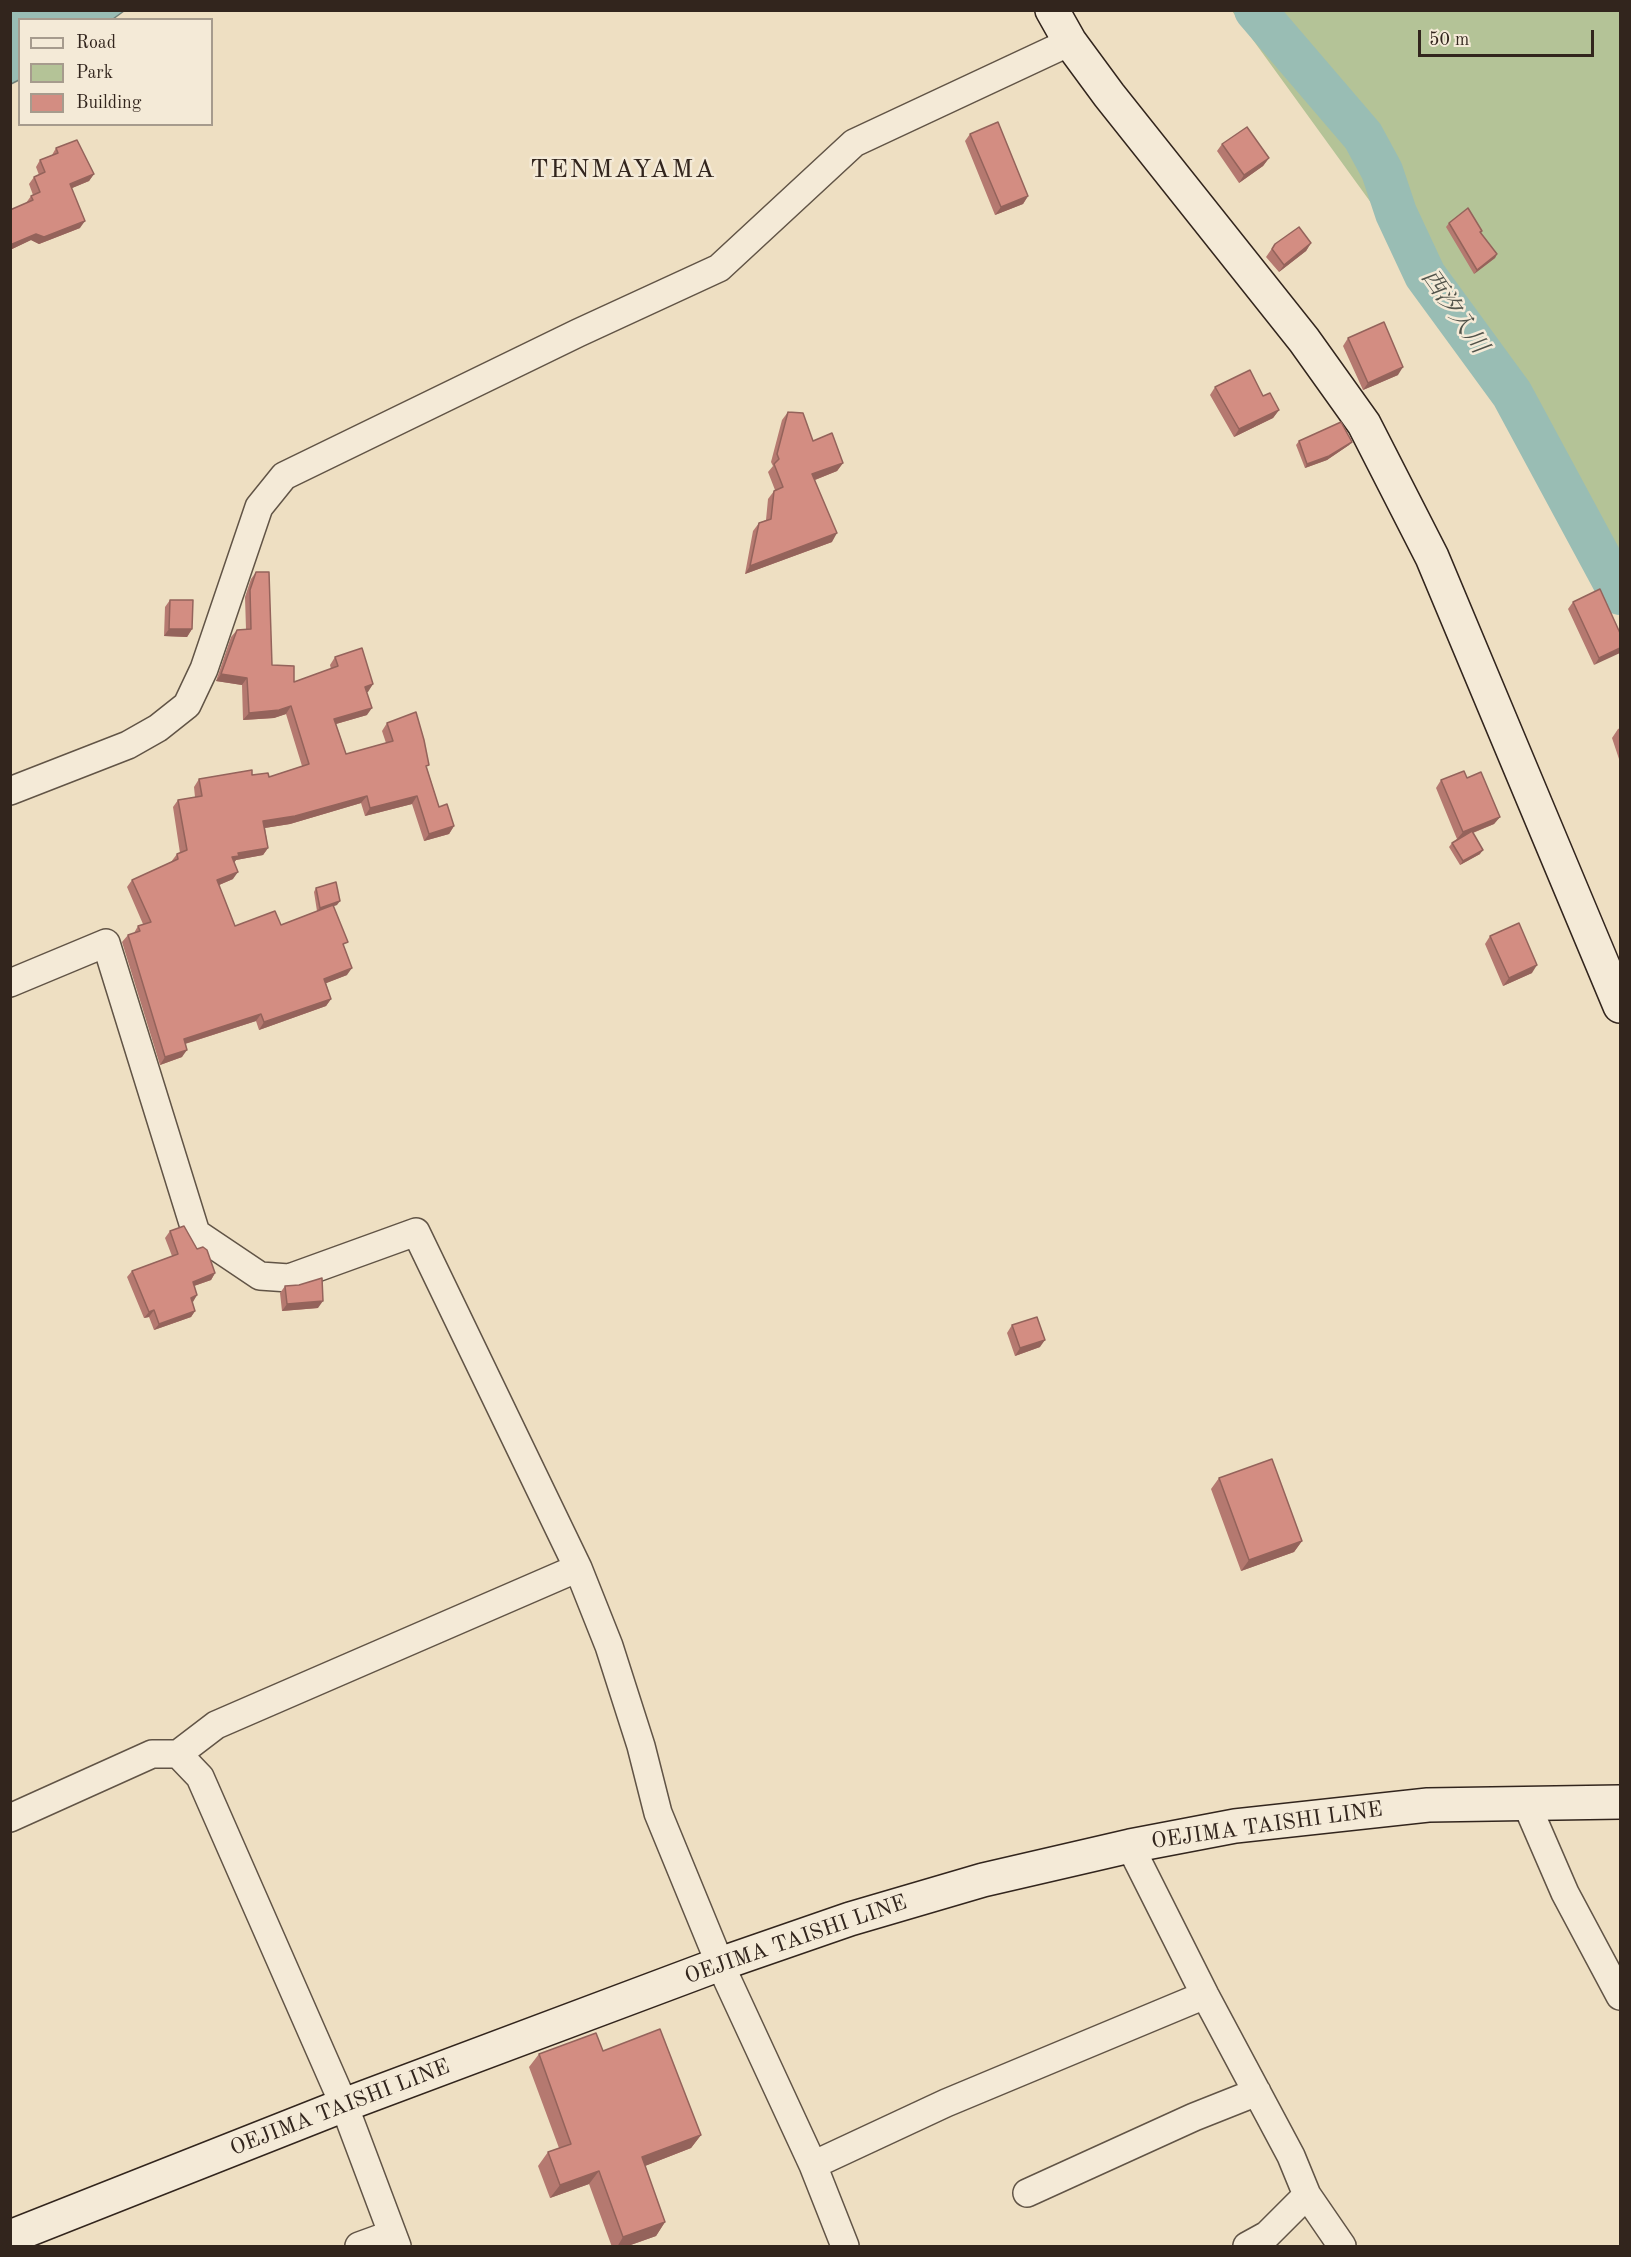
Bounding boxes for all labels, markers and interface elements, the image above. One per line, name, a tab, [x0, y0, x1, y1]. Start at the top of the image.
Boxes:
legend	[18, 18, 213, 126]
scale bar	[1421, 18, 1596, 56]
text: 50 m	[1429, 31, 1469, 49]
text: Road	[76, 34, 116, 52]
text: Park	[76, 64, 113, 82]
text: Building	[76, 94, 141, 112]
district label: TENMAYAMA	[530, 154, 716, 186]
water label: 西汐入川	[1415, 264, 1493, 360]
street label: OEJIMA TAISHI LINE	[1150, 1797, 1384, 1855]
street label: OEJIMA TAISHI LINE	[681, 1890, 911, 1990]
street label: OEJIMA TAISHI LINE	[226, 2054, 454, 2162]

